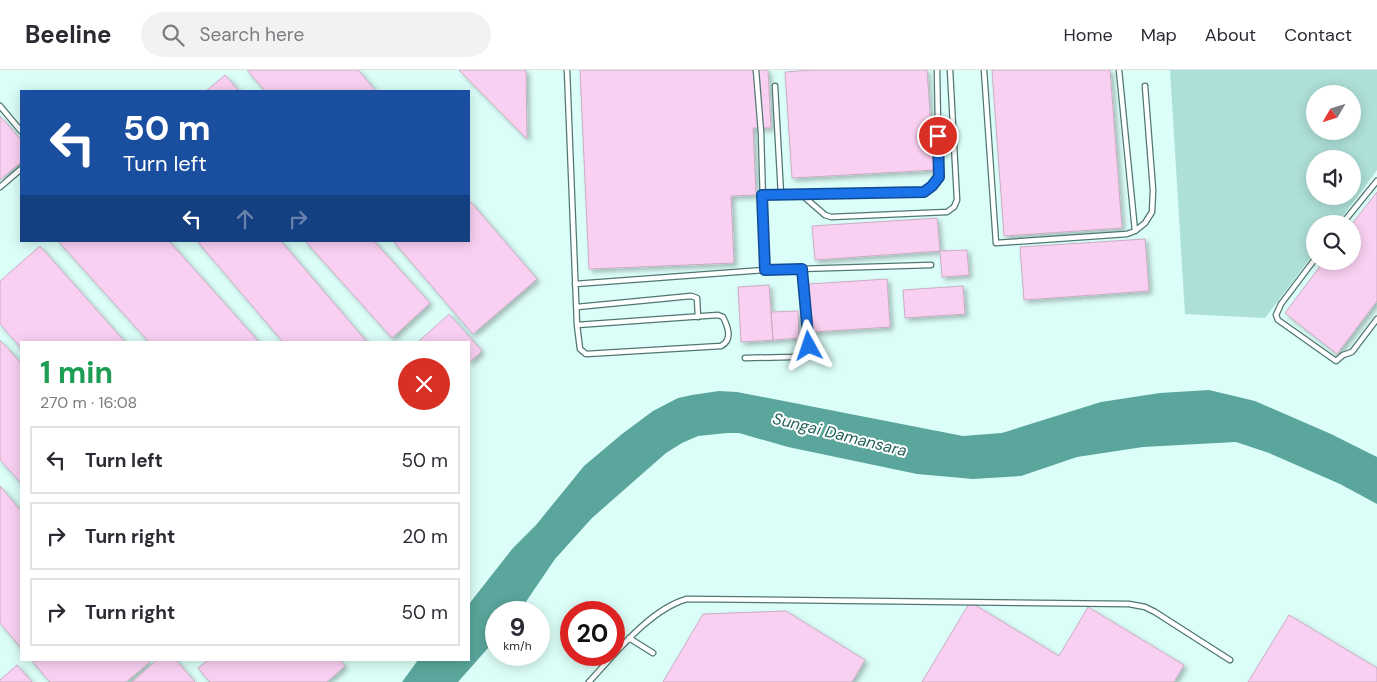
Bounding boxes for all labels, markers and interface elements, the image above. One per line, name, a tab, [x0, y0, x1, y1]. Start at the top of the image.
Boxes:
search box	[141, 12, 491, 57]
text: Beeline	[25, 19, 111, 50]
icon: search	[159, 21, 187, 49]
text: Search here	[199, 22, 304, 47]
text: Home	[1063, 23, 1113, 47]
text: Map	[1141, 23, 1177, 47]
text: About	[1205, 23, 1256, 47]
text: Contact	[1284, 23, 1352, 47]
north arrow	[1306, 85, 1361, 140]
map controls	[1306, 85, 1361, 270]
text: 50 m	[123, 105, 211, 151]
icon: left	[40, 110, 105, 175]
pin	[917, 115, 959, 157]
icon: arrive	[924, 122, 952, 150]
text: Turn left	[123, 149, 207, 178]
button: sound	[1306, 150, 1361, 205]
icon: left	[178, 205, 206, 233]
icon: ahead	[231, 205, 259, 233]
icon: right	[284, 205, 312, 233]
button: search	[1306, 215, 1361, 270]
position arrow	[782, 319, 834, 371]
text: 1 min	[40, 353, 113, 392]
button: close	[398, 358, 450, 410]
text: 270 m · 16:08	[40, 392, 137, 413]
water label: Sungai Damansara	[771, 408, 909, 461]
icon: left	[42, 446, 70, 474]
text: Turn left	[85, 448, 163, 473]
text: 50 m	[401, 448, 448, 473]
icon: right	[42, 522, 70, 550]
text: Turn right	[85, 524, 175, 549]
text: 20 m	[402, 524, 448, 549]
icon: right	[42, 598, 70, 626]
text: Turn right	[85, 600, 175, 625]
text: 50 m	[401, 600, 448, 625]
speed limit sign: 20	[560, 601, 625, 666]
text: 9	[510, 611, 525, 644]
text: km/h	[503, 638, 532, 654]

